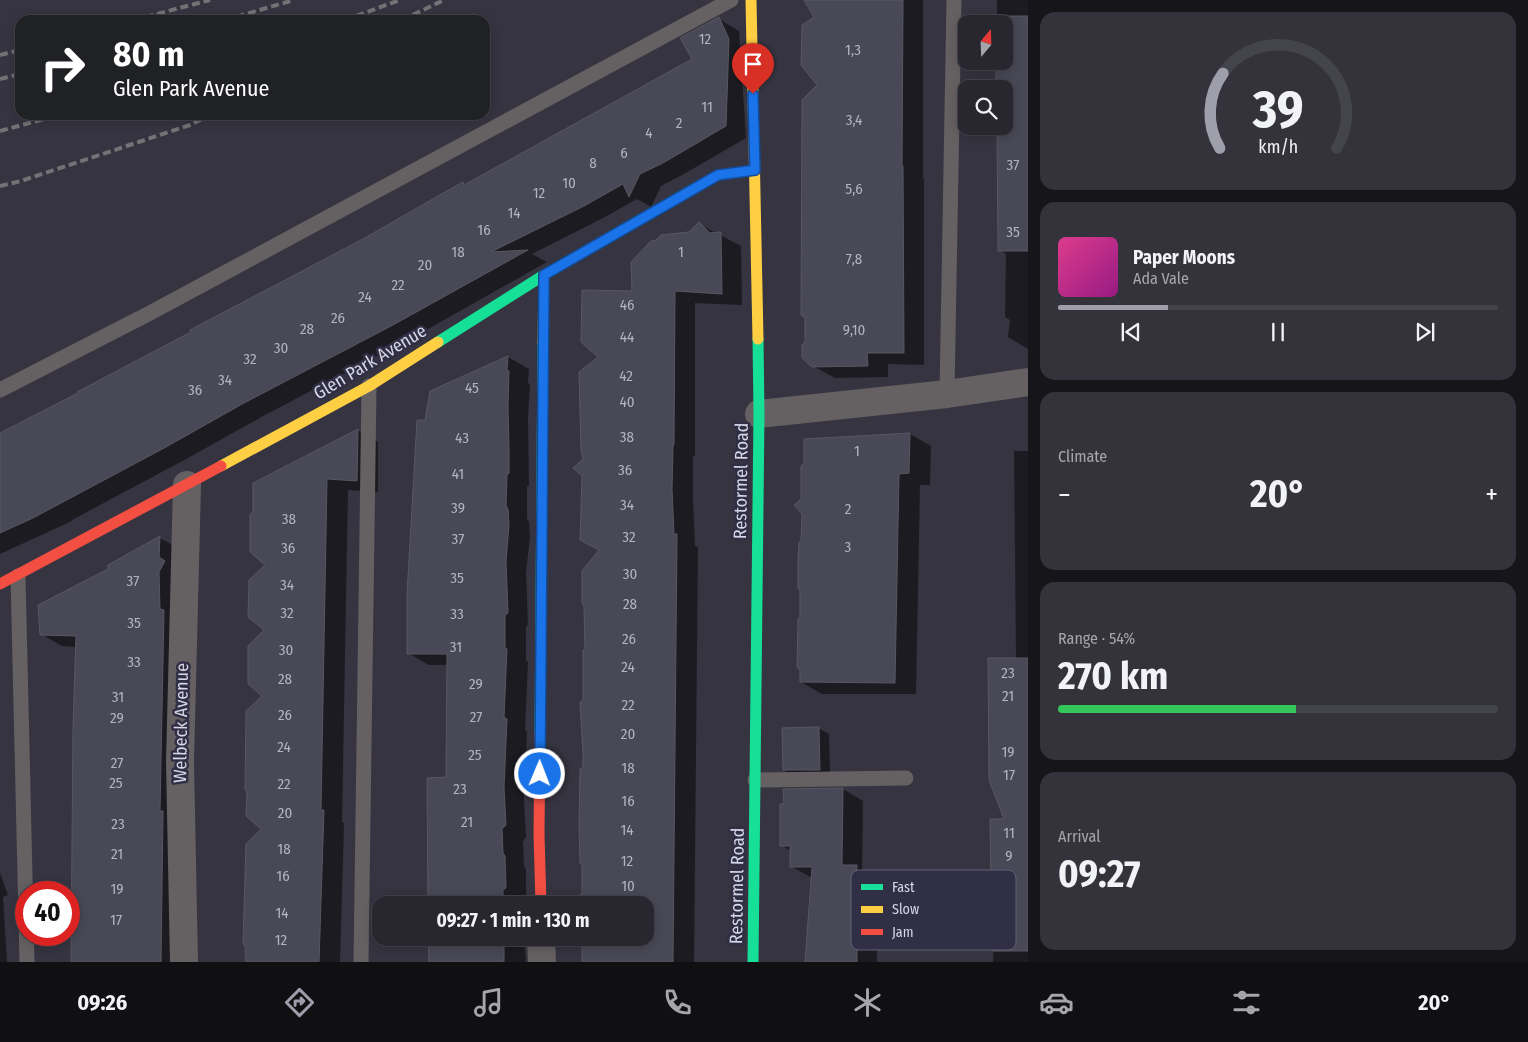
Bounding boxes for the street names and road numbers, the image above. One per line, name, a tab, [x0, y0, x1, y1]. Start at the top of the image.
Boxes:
street label: Glen Park Avenue	[310, 320, 431, 404]
street label: Restormel Road	[729, 423, 753, 539]
street label: Welbeck Avenue	[169, 663, 193, 783]
street label: Restormel Road	[725, 828, 749, 944]

